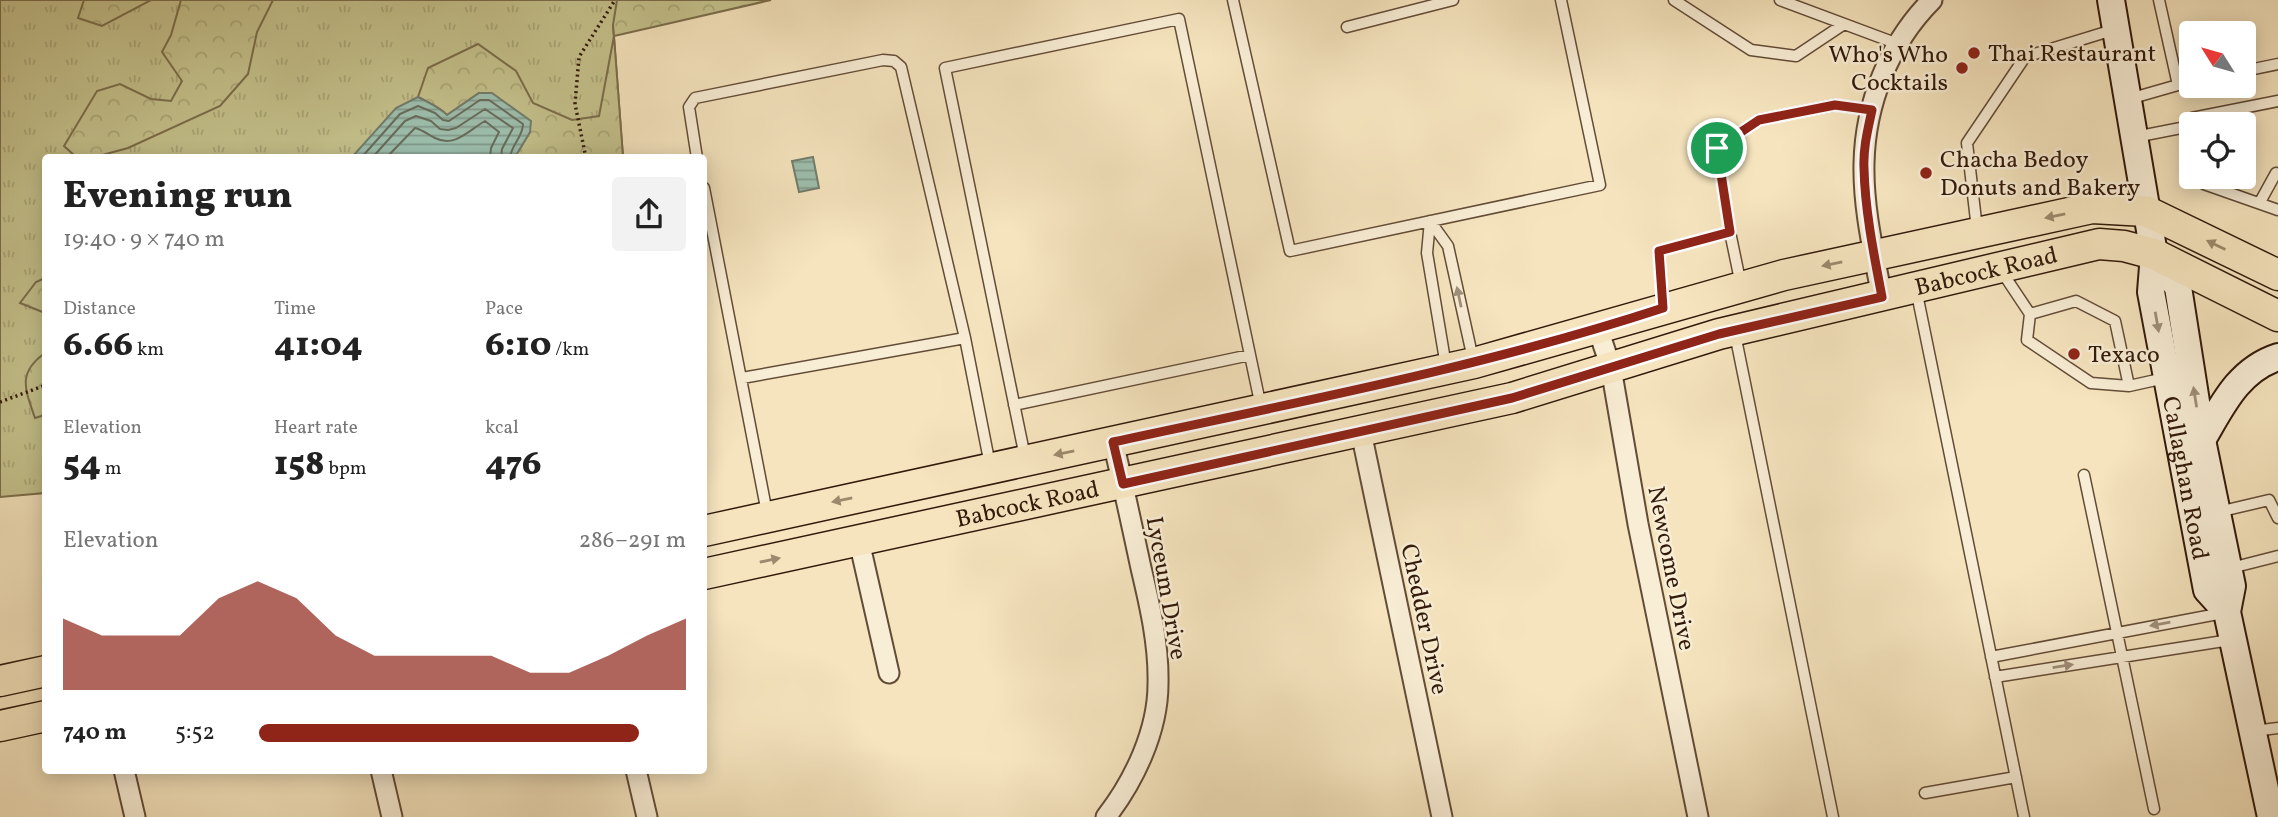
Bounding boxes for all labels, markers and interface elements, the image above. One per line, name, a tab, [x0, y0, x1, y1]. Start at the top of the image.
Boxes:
north arrow	[2179, 21, 2256, 98]
map controls	[2179, 21, 2256, 189]
place label: Thai Restaurant	[1988, 38, 2156, 72]
place label: Who's Who Cocktails	[1828, 39, 1948, 101]
marker: Thai Restaurant	[1966, 45, 1982, 61]
marker: Who's Who Cocktails	[1954, 60, 1970, 76]
button: locate	[2179, 112, 2256, 189]
pin	[1687, 118, 1747, 178]
icon: arrive	[1698, 129, 1736, 167]
place label: Chacha Bedoy Donuts and Bakery	[1940, 144, 2140, 206]
marker: Chacha Bedoy Donuts and Bakery	[1918, 165, 1934, 181]
text: Evening run	[63, 171, 293, 224]
button: share	[612, 177, 686, 251]
one-way arrow	[2044, 211, 2066, 222]
text: 19:40 · 9 × 740 m	[63, 224, 225, 256]
street label: Babcock Road	[1912, 239, 2061, 306]
one-way arrow	[2206, 239, 2227, 250]
one-way arrow	[1821, 259, 1843, 270]
one-way arrow	[1453, 286, 1464, 308]
text: Distance	[63, 296, 136, 322]
text: Time	[274, 296, 316, 322]
text: Pace	[485, 296, 523, 322]
one-way arrow	[2152, 311, 2163, 333]
text: 6.66	[63, 322, 133, 370]
text: 41:04	[274, 322, 363, 370]
text: 6:10	[485, 322, 552, 370]
text: km	[133, 337, 164, 363]
text: /km	[552, 337, 589, 363]
place label: Texaco	[2088, 339, 2160, 373]
marker: Texaco	[2066, 346, 2082, 362]
one-way arrow	[2190, 386, 2201, 408]
street label: Callaghan Road	[2152, 394, 2216, 563]
text: Elevation	[63, 415, 142, 441]
text: Heart rate	[274, 415, 358, 441]
text: kcal	[485, 415, 519, 441]
text: 54	[63, 441, 101, 489]
text: 158	[274, 441, 325, 489]
text: 476	[485, 441, 542, 489]
one-way arrow	[1053, 447, 1075, 458]
text: m	[101, 456, 122, 482]
text: bpm	[325, 456, 367, 482]
street label: Babcock Road	[953, 473, 1103, 538]
street label: Newcome Drive	[1637, 483, 1703, 653]
one-way arrow	[831, 495, 853, 506]
street label: Lyceum Drive	[1136, 514, 1194, 663]
text: Elevation	[63, 525, 159, 557]
text: 286–291 m	[579, 525, 686, 557]
street label: Chedder Drive	[1390, 541, 1456, 698]
one-way arrow	[759, 554, 781, 565]
one-way arrow	[2149, 619, 2171, 630]
one-way arrow	[2052, 660, 2074, 671]
text: 740 m	[63, 717, 127, 749]
text: 5:52	[175, 717, 215, 749]

